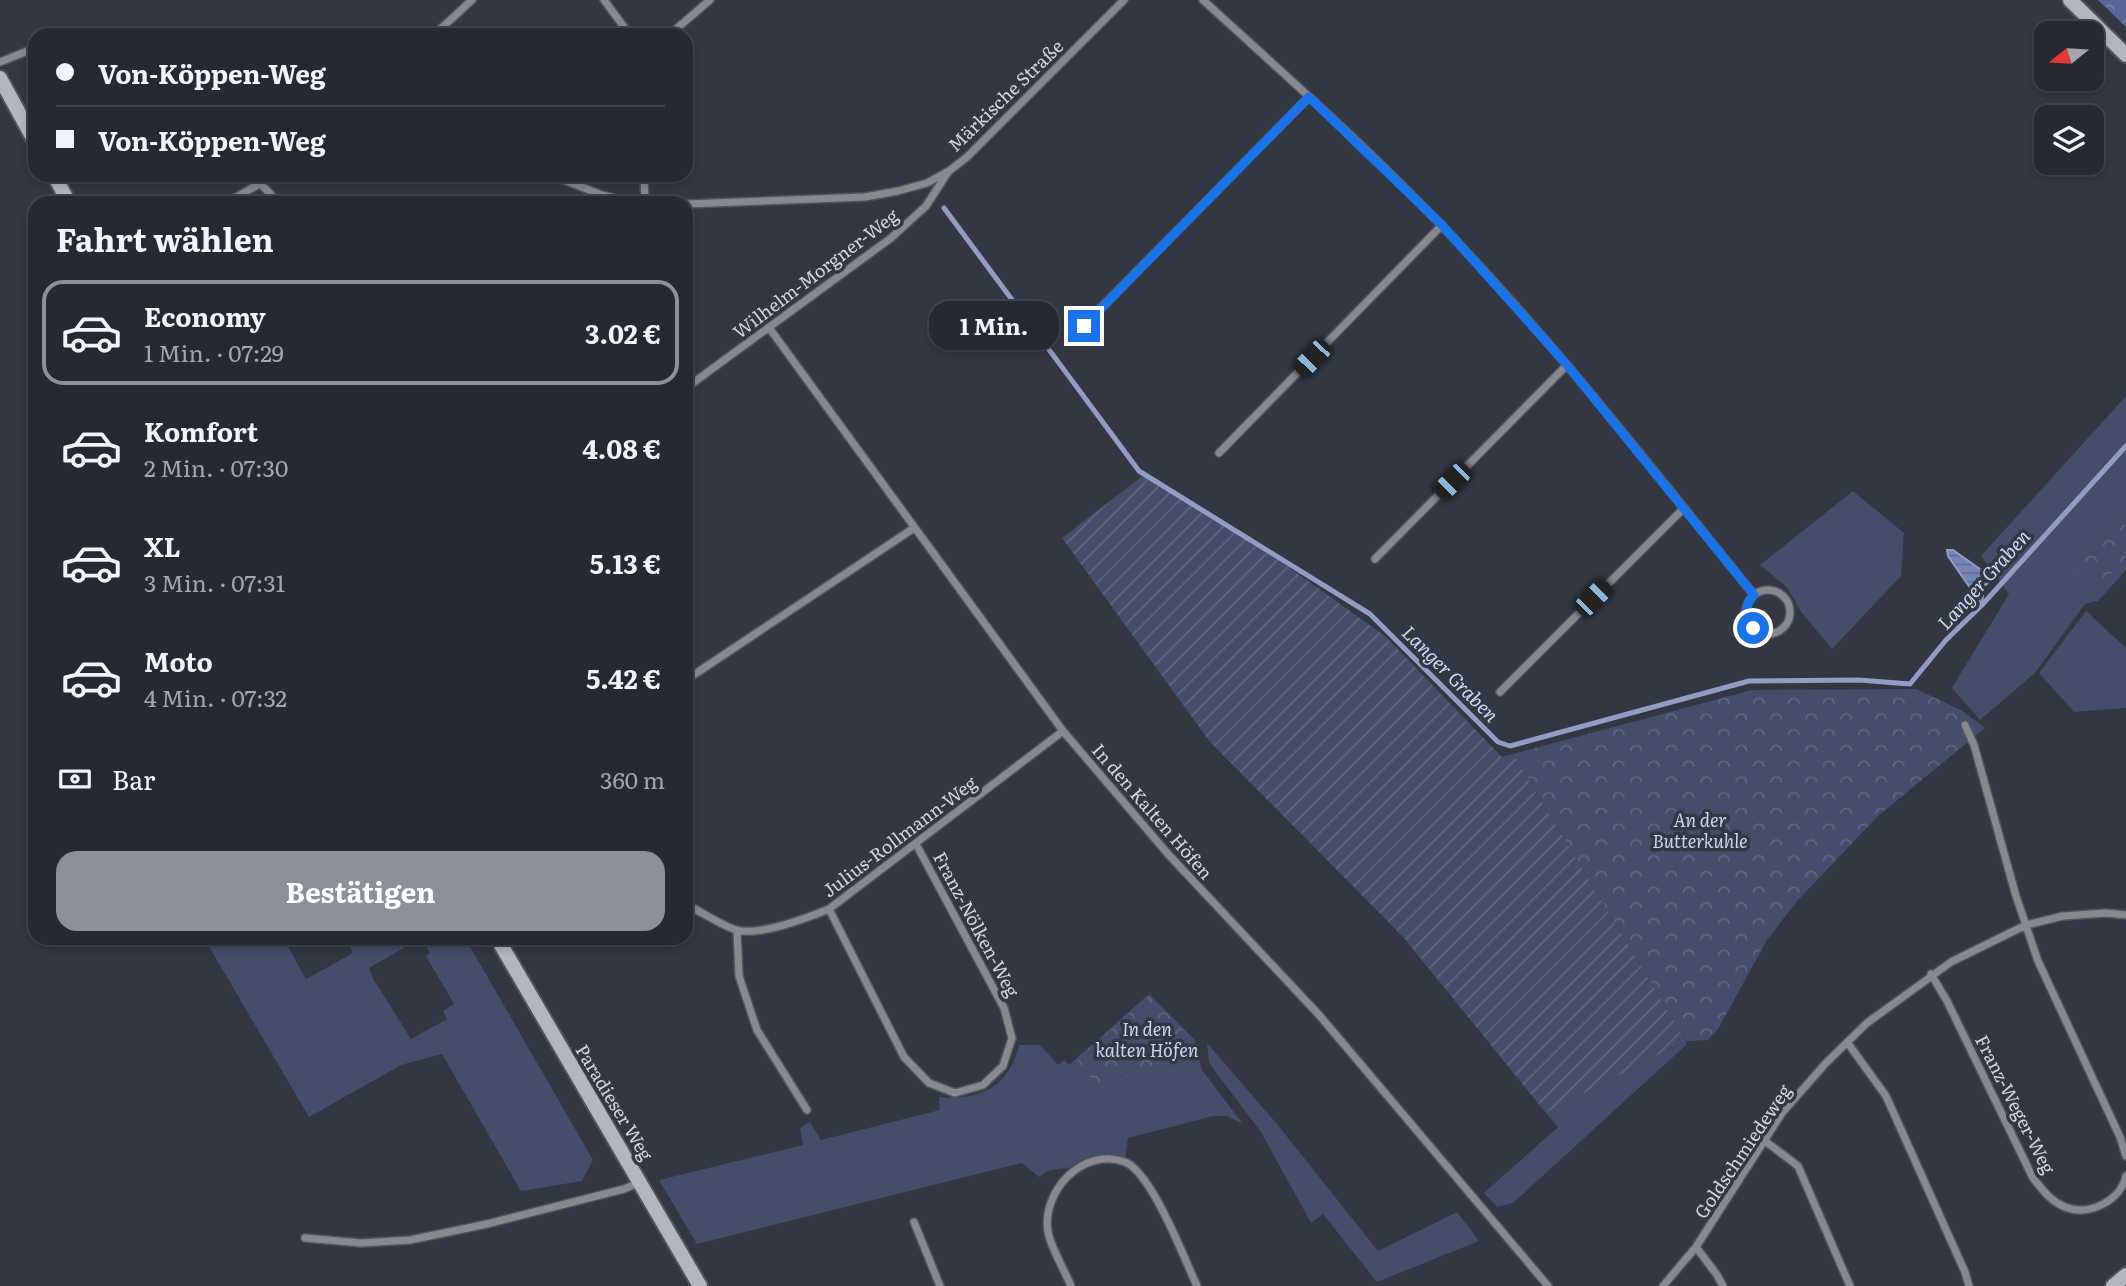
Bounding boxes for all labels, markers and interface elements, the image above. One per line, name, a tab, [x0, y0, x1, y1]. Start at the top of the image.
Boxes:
north arrow	[2034, 21, 2104, 91]
map controls	[2034, 21, 2104, 175]
street label: Märkische Straße	[941, 33, 1069, 157]
text: Von-Köppen-Weg	[98, 53, 326, 92]
button: layers	[2034, 105, 2104, 175]
text: Von-Köppen-Weg	[98, 120, 326, 159]
street label: Wilhelm-Morgner-Weg	[727, 201, 904, 344]
text: Fahrt wählen	[56, 214, 274, 262]
text: Economy	[144, 296, 266, 335]
icon: car	[60, 301, 123, 364]
callout: 1 Min.	[930, 302, 1060, 350]
text: 1 Min.	[960, 308, 1028, 342]
route end	[1068, 310, 1100, 342]
text: 3.02 €	[585, 313, 661, 352]
text: 1 Min. · 07:29	[144, 335, 284, 369]
car	[1290, 336, 1335, 380]
text: Komfort	[144, 411, 258, 450]
icon: car	[60, 416, 123, 479]
text: 4.08 €	[582, 428, 661, 467]
text: 2 Min. · 07:30	[144, 450, 288, 484]
car	[1430, 459, 1475, 503]
water label: Langer Graben	[1930, 522, 2036, 635]
text: XL	[144, 526, 181, 565]
icon: car	[60, 531, 123, 594]
text: 5.13 €	[590, 543, 661, 582]
text: 3 Min. · 07:31	[144, 565, 285, 599]
car	[1571, 576, 1616, 620]
route start	[1737, 612, 1769, 644]
water label: Langer Graben	[1396, 618, 1506, 728]
text: Moto	[144, 641, 213, 680]
icon: car	[60, 646, 123, 709]
text: 5.42 €	[586, 658, 661, 697]
text: 4 Min. · 07:32	[144, 680, 287, 714]
street label: In den Kalten Höfen	[1086, 737, 1220, 885]
text: Bar	[112, 759, 155, 798]
icon: cash	[56, 760, 94, 798]
text: 360 m	[600, 762, 665, 796]
street label: Julius-Rollmann-Weg	[816, 768, 983, 903]
park label: An der Butterkuhle	[1652, 806, 1748, 854]
street label: Franz-Nölken-Weg	[927, 847, 1027, 1002]
button: Bestätigen	[56, 851, 665, 931]
park label: In den kalten Höfen	[1095, 1015, 1199, 1063]
street label: Franz-Weger-Weg	[1969, 1030, 2063, 1179]
street label: Paradieser Weg	[570, 1039, 661, 1166]
street label: Goldschmiedeweg	[1687, 1078, 1798, 1224]

